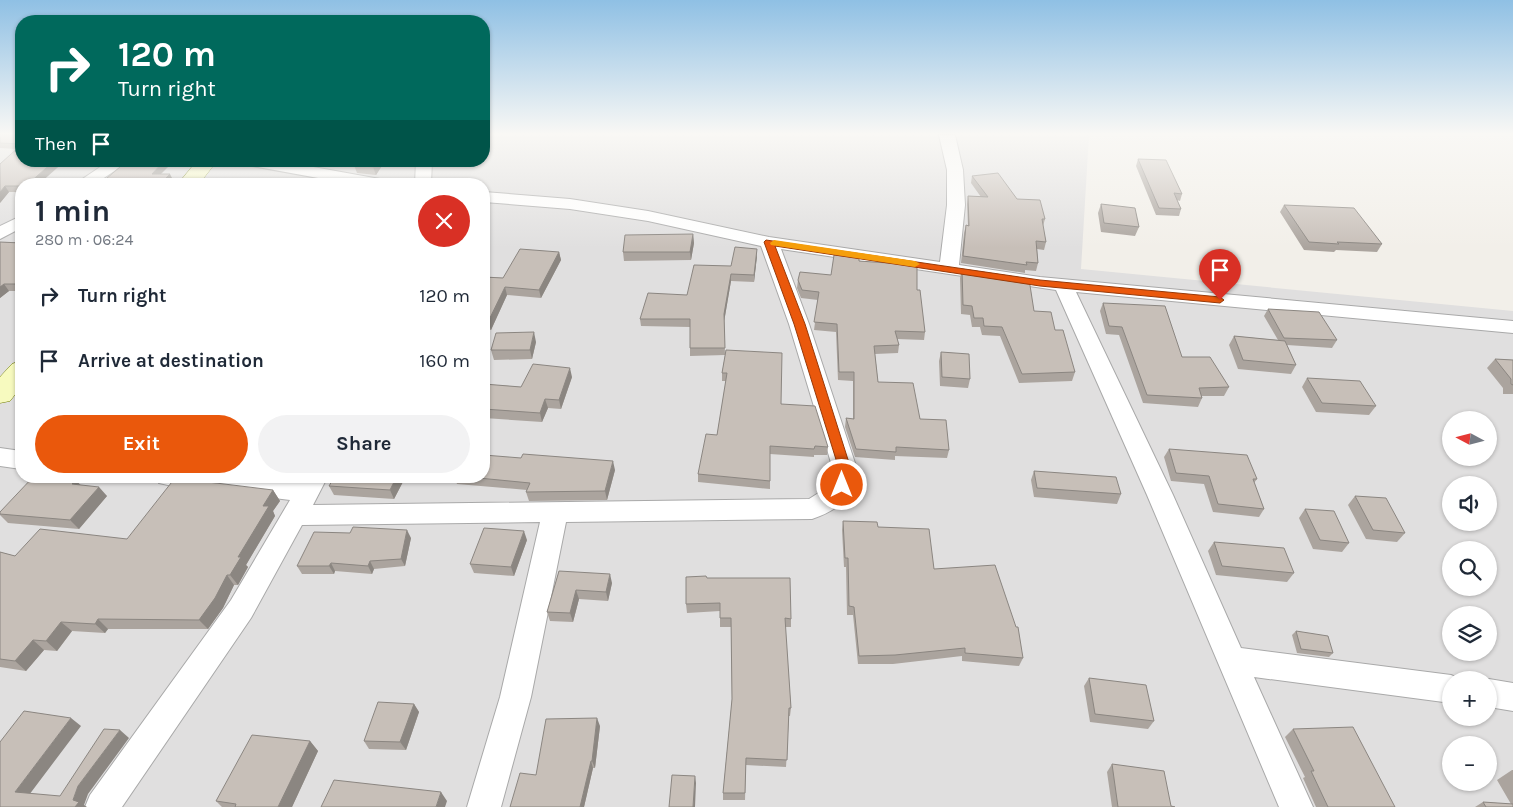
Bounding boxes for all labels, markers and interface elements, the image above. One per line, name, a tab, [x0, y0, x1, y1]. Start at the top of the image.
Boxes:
text: 120 m	[118, 34, 216, 75]
icon: right	[35, 35, 100, 100]
text: Turn right	[118, 76, 216, 102]
icon: arrive	[87, 130, 115, 158]
text: Then	[35, 133, 77, 155]
text: 1 min	[35, 193, 110, 229]
button: close	[418, 195, 470, 247]
text: 280 m · 06:24	[35, 230, 133, 249]
pin	[1199, 249, 1241, 300]
icon: arrive	[1206, 256, 1234, 284]
icon: right	[35, 282, 63, 310]
text: Turn right	[78, 285, 167, 307]
text: 120 m	[419, 285, 470, 307]
icon: arrive	[35, 347, 63, 375]
text: Arrive at destination	[78, 350, 264, 372]
text: 160 m	[419, 350, 470, 372]
north arrow	[1442, 411, 1498, 466]
map controls	[1442, 411, 1497, 791]
button: Exit	[35, 415, 248, 473]
button: Share	[258, 415, 470, 473]
position arrow	[815, 458, 867, 510]
button: sound	[1442, 476, 1497, 531]
button: search	[1442, 541, 1497, 596]
button: layers	[1442, 606, 1497, 661]
button: +	[1442, 671, 1497, 726]
button: −	[1442, 736, 1497, 791]

